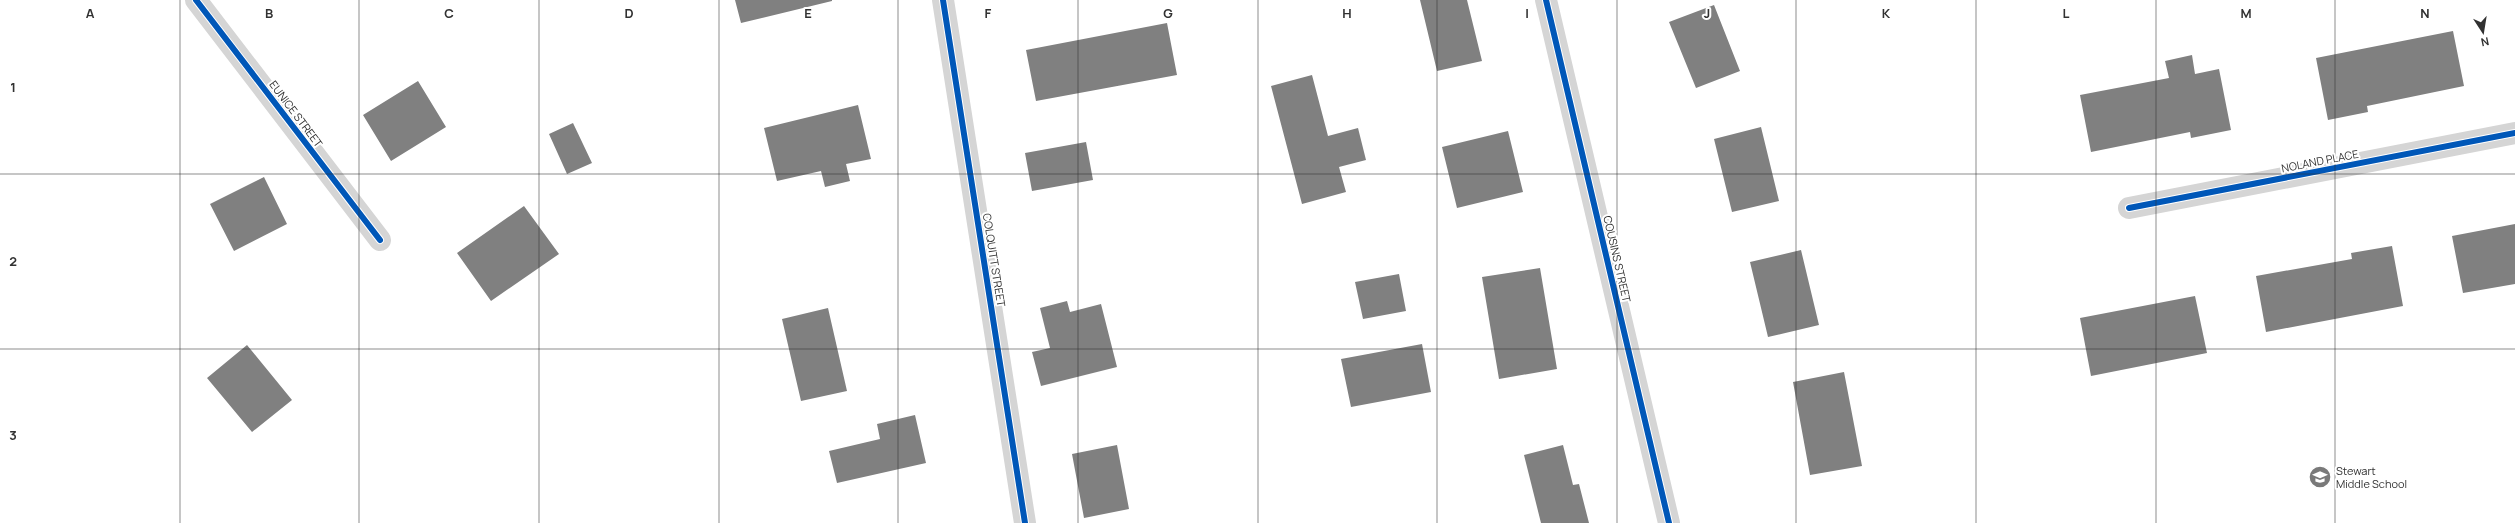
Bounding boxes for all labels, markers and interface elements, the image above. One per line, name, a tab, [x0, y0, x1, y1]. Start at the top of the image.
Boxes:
text: A	[86, 4, 95, 22]
text: B	[265, 4, 273, 22]
text: C	[444, 4, 454, 22]
text: D	[624, 4, 634, 22]
text: E	[804, 4, 812, 22]
text: F	[985, 4, 992, 22]
text: G	[1163, 4, 1173, 22]
text: H	[1342, 4, 1352, 22]
text: I	[1525, 4, 1529, 22]
text: J	[1704, 4, 1710, 22]
text: K	[1882, 4, 1891, 22]
text: L	[2063, 4, 2070, 22]
text: M	[2240, 4, 2252, 22]
text: N	[2420, 4, 2430, 22]
north arrow	[2463, 12, 2503, 52]
text: N	[2480, 34, 2491, 50]
street label: EUNICE STREET	[266, 77, 327, 150]
text: 1	[10, 78, 16, 96]
street label: NOLAND PLACE	[2280, 146, 2360, 175]
street label: COLQUITT STREET	[980, 212, 1009, 308]
street label: COUSINS STREET	[1600, 214, 1635, 304]
text: 2	[9, 252, 17, 270]
text: 3	[9, 426, 17, 444]
place label: Stewart Middle School	[2336, 463, 2407, 491]
school or university icon: Stewart Middle School	[2307, 464, 2333, 490]

